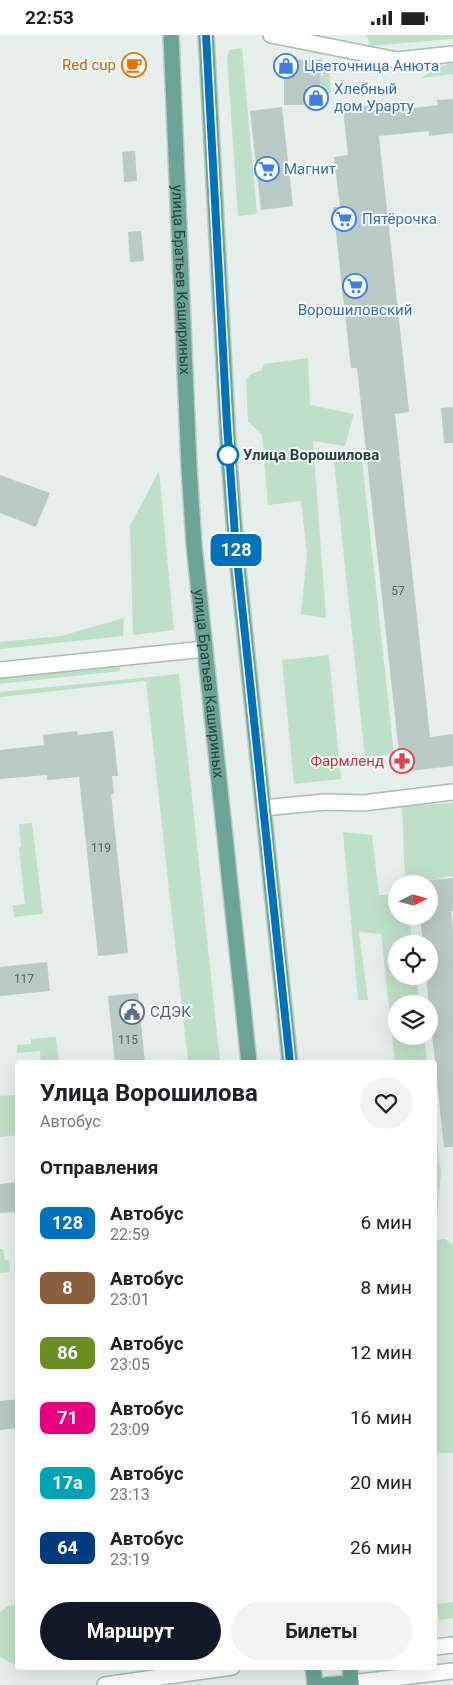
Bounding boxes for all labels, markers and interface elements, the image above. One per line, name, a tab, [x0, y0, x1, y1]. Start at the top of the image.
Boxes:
text: 22:53	[25, 6, 74, 29]
cafe icon: Red cup	[121, 52, 147, 78]
shop icon: Цветочница Анюта	[273, 53, 299, 79]
place label: Red cup	[62, 56, 116, 74]
place label: Цветочница Анюта	[304, 57, 439, 75]
place label: Хлебный дом Урарту	[334, 80, 414, 115]
shop icon: Хлебный дом Урарту	[303, 85, 329, 111]
supermarket icon: Магнит	[254, 156, 280, 182]
place label: Магнит	[284, 160, 336, 178]
street label: улица Братьев Кашириных	[168, 184, 194, 376]
supermarket icon: Пятёрочка	[331, 206, 357, 232]
place label: Пятёрочка	[362, 210, 437, 228]
supermarket icon: Ворошиловский	[342, 273, 368, 299]
place label: Ворошиловский	[298, 301, 412, 319]
marker: Улица Ворошилова	[217, 444, 239, 466]
place label: Улица Ворошилова	[243, 446, 379, 464]
line badge: 128	[207, 534, 265, 566]
text: 128	[221, 539, 251, 560]
house number: 57	[391, 584, 405, 598]
street label: улица Братьев Кашириных	[190, 588, 228, 780]
pharmacy icon: Фармленд	[389, 748, 415, 774]
place label: Фармленд	[310, 752, 384, 770]
house number: 119	[91, 841, 111, 855]
north arrow	[388, 875, 438, 925]
map controls	[388, 875, 438, 1045]
button: locate	[388, 935, 438, 985]
house number: 117	[14, 972, 34, 986]
button: layers	[388, 995, 438, 1045]
public building icon: СДЭК	[119, 999, 145, 1025]
place label: СДЭК	[150, 1003, 191, 1021]
house number: 115	[118, 1033, 138, 1047]
button: heart	[360, 1077, 412, 1129]
text: Улица Ворошилова	[40, 1079, 258, 1107]
text: Автобус	[40, 1112, 101, 1131]
text: Отправления	[40, 1156, 158, 1179]
text: Автобус	[110, 1202, 184, 1225]
text: 6 мин	[361, 1211, 412, 1234]
text: 128	[52, 1212, 83, 1233]
text: 22:59	[110, 1225, 150, 1244]
text: Автобус	[110, 1267, 184, 1290]
text: 8 мин	[361, 1276, 412, 1299]
text: 8	[62, 1277, 73, 1298]
text: 23:01	[110, 1290, 150, 1309]
text: Автобус	[110, 1332, 184, 1355]
text: 12 мин	[350, 1341, 412, 1364]
text: 86	[57, 1342, 78, 1363]
text: 23:05	[110, 1355, 150, 1374]
text: Автобус	[110, 1397, 184, 1420]
text: 16 мин	[350, 1406, 412, 1429]
text: 71	[57, 1407, 78, 1428]
text: 23:09	[110, 1420, 150, 1439]
text: Автобус	[110, 1462, 184, 1485]
text: 20 мин	[350, 1471, 412, 1494]
text: 17a	[52, 1472, 83, 1493]
text: 23:13	[110, 1485, 150, 1504]
text: Автобус	[110, 1527, 184, 1550]
text: 26 мин	[350, 1536, 412, 1559]
text: 64	[57, 1537, 78, 1558]
text: 23:19	[110, 1550, 150, 1569]
button: Маршрут	[40, 1602, 221, 1660]
button: Билеты	[231, 1602, 412, 1660]

